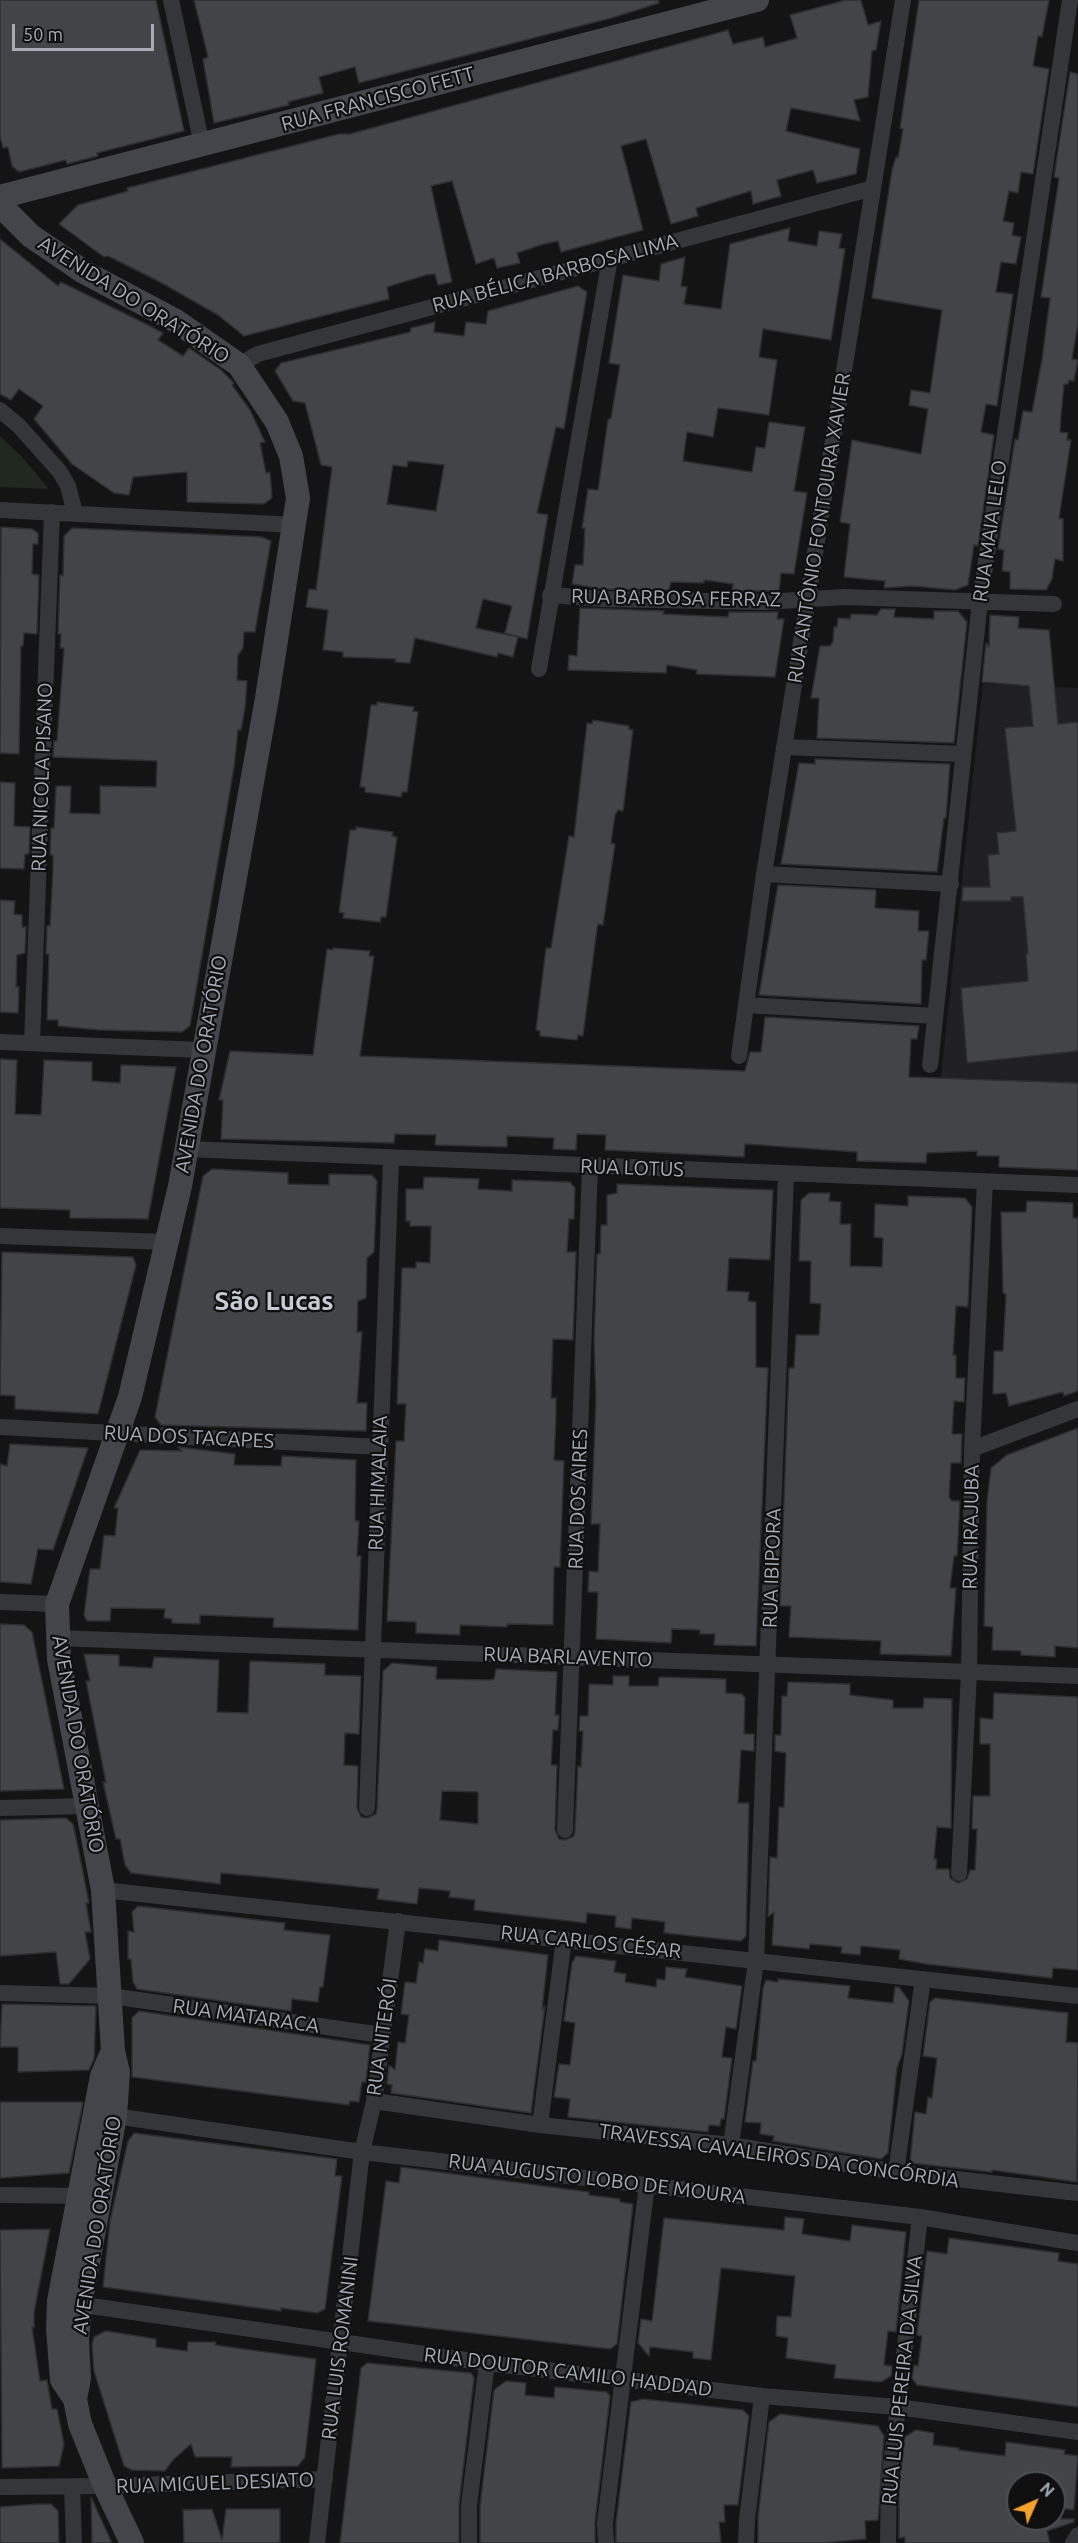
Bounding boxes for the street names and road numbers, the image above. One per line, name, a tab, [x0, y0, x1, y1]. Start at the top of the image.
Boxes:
street label: RUA FRANCISCO FETT	[279, 62, 477, 136]
street label: RUA BÉLICA BARBOSA LIMA	[430, 229, 680, 317]
street label: AVENIDA DO ORATÓRIO	[34, 231, 234, 369]
street label: RUA ANTÔNIO FONTOURA XAVIER	[783, 371, 855, 685]
street label: RUA MAIA LELO	[968, 458, 1012, 604]
street label: RUA BARBOSA FERRAZ	[571, 584, 781, 612]
street label: RUA NICOLA PISANO	[27, 682, 57, 872]
street label: AVENIDA DO ORATÓRIO	[170, 953, 232, 1175]
street label: RUA LOTUS	[580, 1154, 684, 1182]
street label: RUA HIMALAIA	[364, 1415, 392, 1551]
street label: RUA DOS TACAPES	[103, 1421, 275, 1453]
street label: RUA DOS AIRES	[564, 1428, 592, 1570]
street label: RUA IRAJUBA	[958, 1465, 984, 1589]
street label: RUA IBIPORA	[758, 1508, 786, 1628]
street label: AVENIDA DO ORATÓRIO	[47, 1633, 109, 1855]
street label: RUA BARLAVENTO	[483, 1642, 653, 1672]
street label: RUA CARLOS CÉSAR	[500, 1921, 682, 1963]
street label: RUA NITERÓI	[362, 1977, 402, 2097]
street label: RUA MATARACA	[171, 1994, 321, 2038]
street label: AVENIDA DO ORATÓRIO	[68, 2114, 126, 2336]
street label: TRAVESSA CAVALEIROS DA CONCÓRDIA	[598, 2119, 960, 2193]
street label: RUA AUGUSTO LOBO DE MOURA	[447, 2149, 747, 2209]
street label: RUA LUIS PEREIRA DA SILVA	[877, 2254, 927, 2506]
street label: RUA LUIS ROMANINI	[317, 2255, 363, 2441]
street label: RUA DOUTOR CAMILO HADDAD	[422, 2342, 714, 2402]
street label: RUA MIGUEL DESIATO	[116, 2468, 314, 2498]

